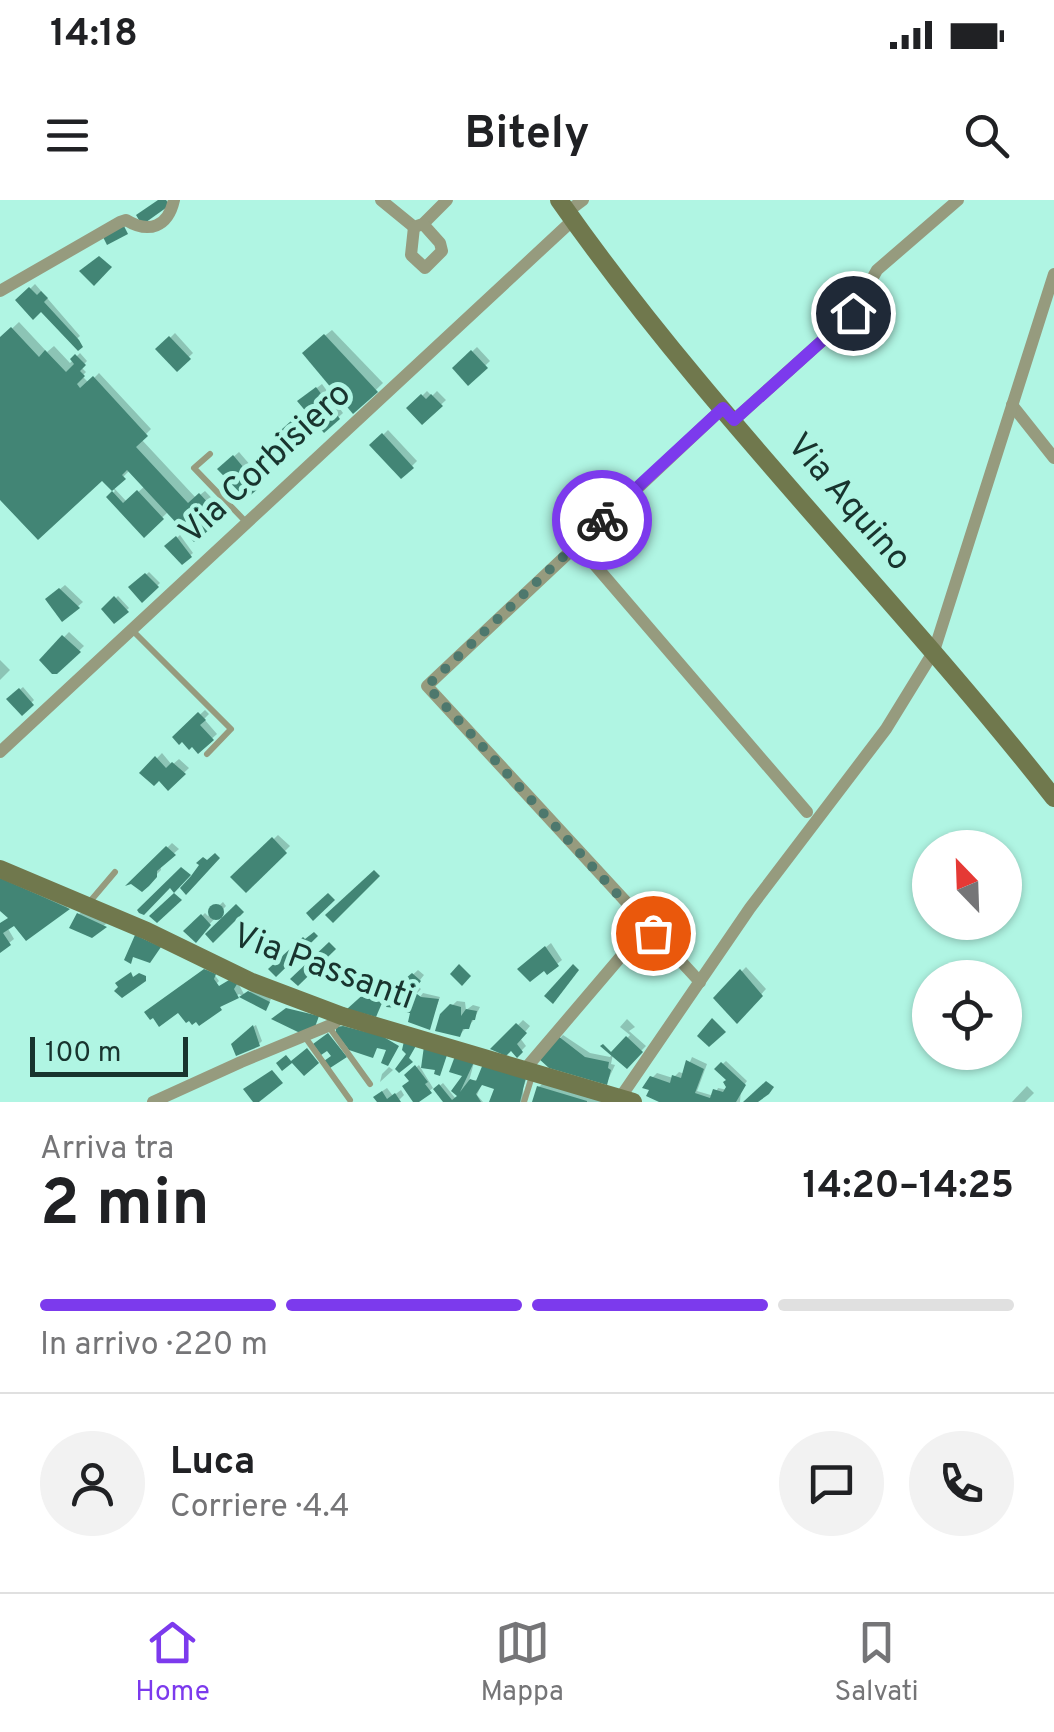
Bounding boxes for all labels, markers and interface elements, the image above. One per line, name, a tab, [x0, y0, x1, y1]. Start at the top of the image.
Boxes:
text: 14:18	[50, 11, 138, 60]
text: Bitely	[465, 107, 589, 164]
icon: menu	[40, 108, 95, 163]
icon: search	[959, 108, 1014, 163]
pin	[811, 271, 896, 356]
icon: home	[826, 286, 881, 341]
street label: Via Corbisiero	[171, 373, 361, 555]
street label: Via Aquino	[776, 425, 920, 581]
courier	[552, 470, 652, 570]
icon: bike	[575, 493, 630, 548]
north arrow	[912, 830, 1022, 940]
map controls	[912, 830, 1022, 1070]
pin	[611, 891, 696, 976]
icon: bag	[626, 906, 681, 961]
street label: Via Passanti	[226, 915, 420, 1021]
button: locate	[912, 960, 1022, 1070]
scale bar	[30, 1032, 188, 1076]
text: 100 m	[45, 1036, 121, 1072]
text: Arriva tra	[40, 1130, 174, 1170]
text: 14:20–14:25	[803, 1163, 1014, 1212]
text: 2 min	[40, 1166, 210, 1248]
text: In arrivo · 220 m	[40, 1326, 268, 1366]
button: person	[40, 1431, 145, 1536]
button: chat	[779, 1431, 884, 1536]
button: phone	[909, 1431, 1014, 1536]
text: Luca	[170, 1439, 255, 1488]
text: Corriere · 4.4	[170, 1488, 350, 1528]
tab: Home	[135, 1615, 210, 1711]
tab: Mappa	[480, 1615, 564, 1711]
tab: Salvati	[835, 1615, 919, 1711]

